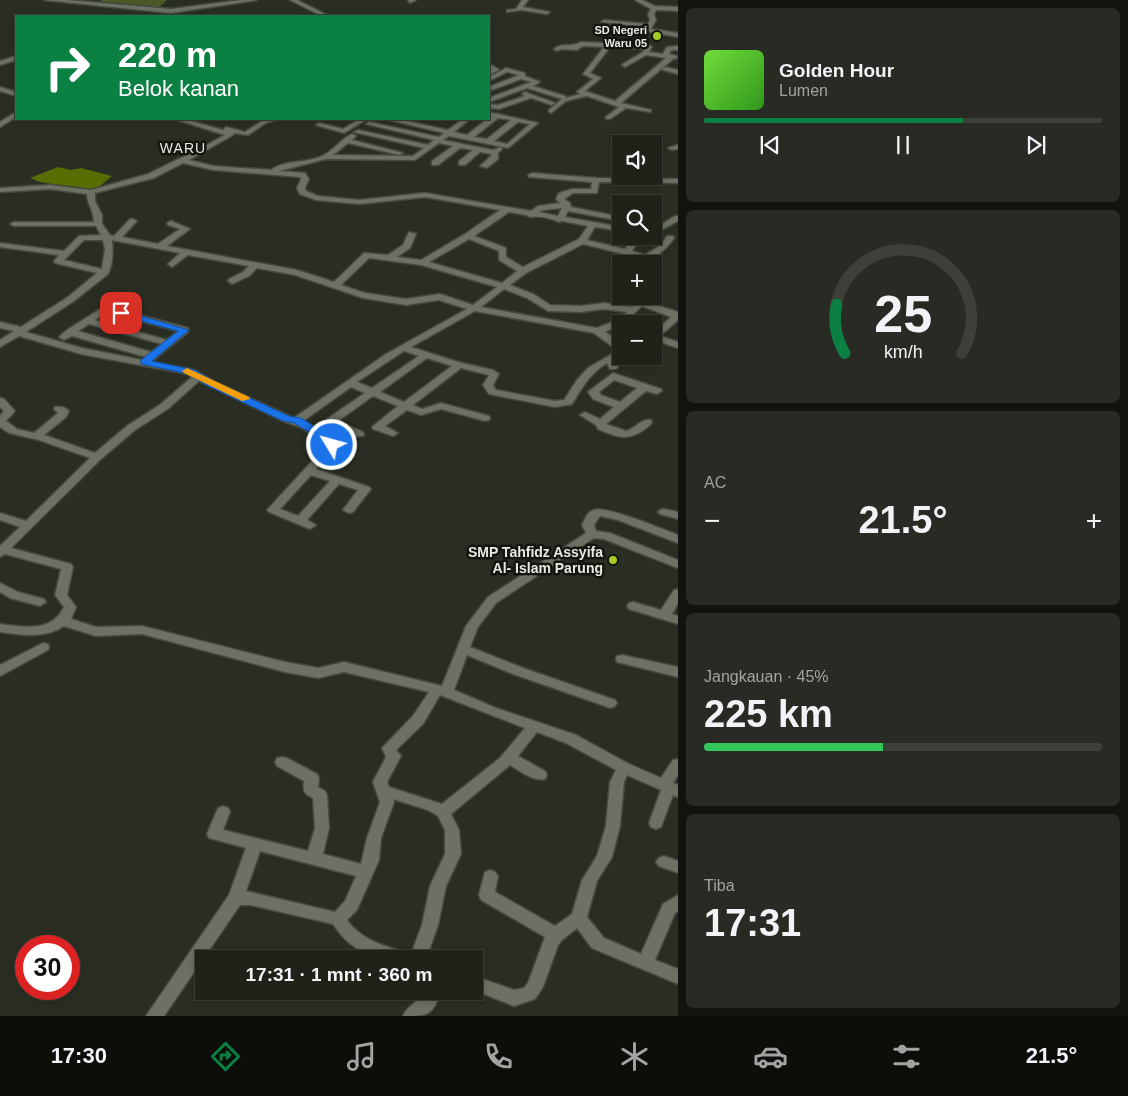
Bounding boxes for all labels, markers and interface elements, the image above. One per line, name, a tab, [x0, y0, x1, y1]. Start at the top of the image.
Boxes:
place label: SD Negeri Waru 05	[594, 24, 647, 49]
marker: SD Negeri Waru 05	[651, 30, 663, 42]
icon: right	[35, 35, 100, 100]
text: 220 m	[118, 35, 217, 74]
text: Golden Hour	[779, 60, 894, 81]
text: Belok kanan	[118, 76, 239, 101]
text: Lumen	[779, 82, 828, 99]
icon: previous	[756, 131, 784, 159]
icon: pause	[889, 131, 917, 159]
icon: next	[1022, 131, 1050, 159]
map controls	[612, 135, 662, 365]
button: sound	[612, 135, 662, 185]
district label: WARU	[160, 140, 206, 156]
button: search	[612, 195, 662, 245]
button: +	[612, 255, 662, 305]
text: 25	[874, 285, 932, 343]
pin	[100, 292, 142, 334]
icon: arrive	[107, 299, 135, 327]
button: −	[612, 315, 662, 365]
text: km/h	[884, 342, 922, 362]
position arrow	[305, 418, 357, 470]
text: AC	[704, 474, 726, 491]
text: 21.5°	[858, 499, 948, 541]
text: −	[704, 505, 720, 536]
text: +	[1086, 505, 1102, 536]
place label: SMP Tahfidz Assyifa Al- Islam Parung	[468, 544, 603, 576]
marker: SMP Tahfidz Assyifa Al- Islam Parung	[607, 554, 619, 566]
text: Jangkauan · 45%	[704, 668, 829, 685]
text: 225 km	[704, 693, 833, 735]
text: Tiba	[704, 877, 735, 894]
text: 17:31	[704, 902, 801, 944]
speed limit sign: 30	[15, 935, 80, 1000]
text: 17:31 · 1 mnt · 360 m	[246, 964, 432, 985]
icon: directions	[208, 1039, 243, 1074]
icon: music	[344, 1039, 379, 1074]
icon: phone	[481, 1039, 516, 1074]
icon: climate	[617, 1039, 652, 1074]
icon: car	[753, 1039, 788, 1074]
icon: filters	[889, 1039, 924, 1074]
text: 17:30	[51, 1043, 107, 1068]
text: 21.5°	[1026, 1043, 1077, 1068]

